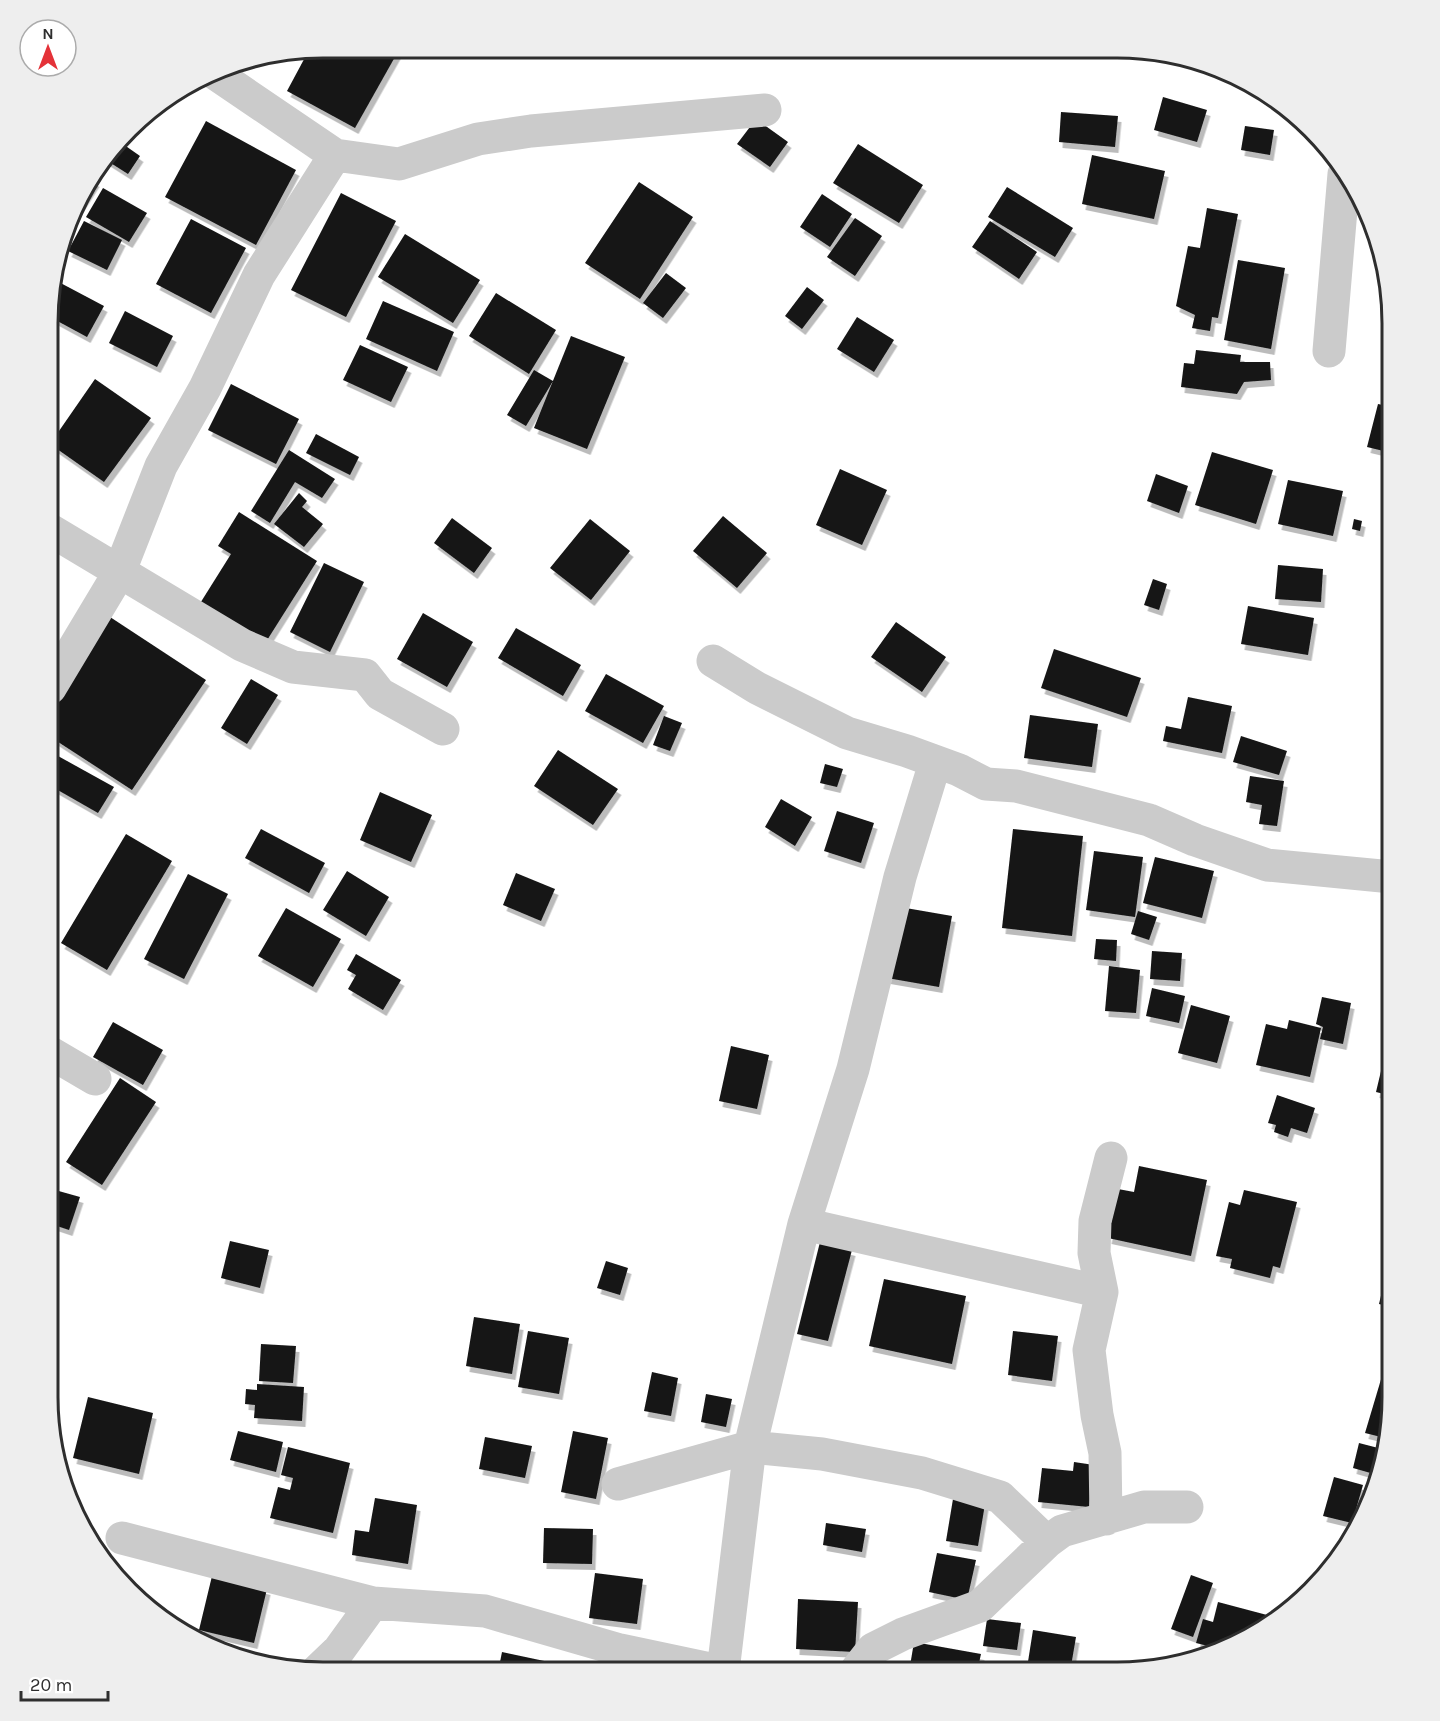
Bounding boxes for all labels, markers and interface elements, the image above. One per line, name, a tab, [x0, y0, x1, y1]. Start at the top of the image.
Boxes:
north arrow	[18, 18, 78, 78]
text: N	[42, 24, 54, 43]
scale bar	[21, 1664, 108, 1702]
text: 20 m	[30, 1674, 72, 1696]

